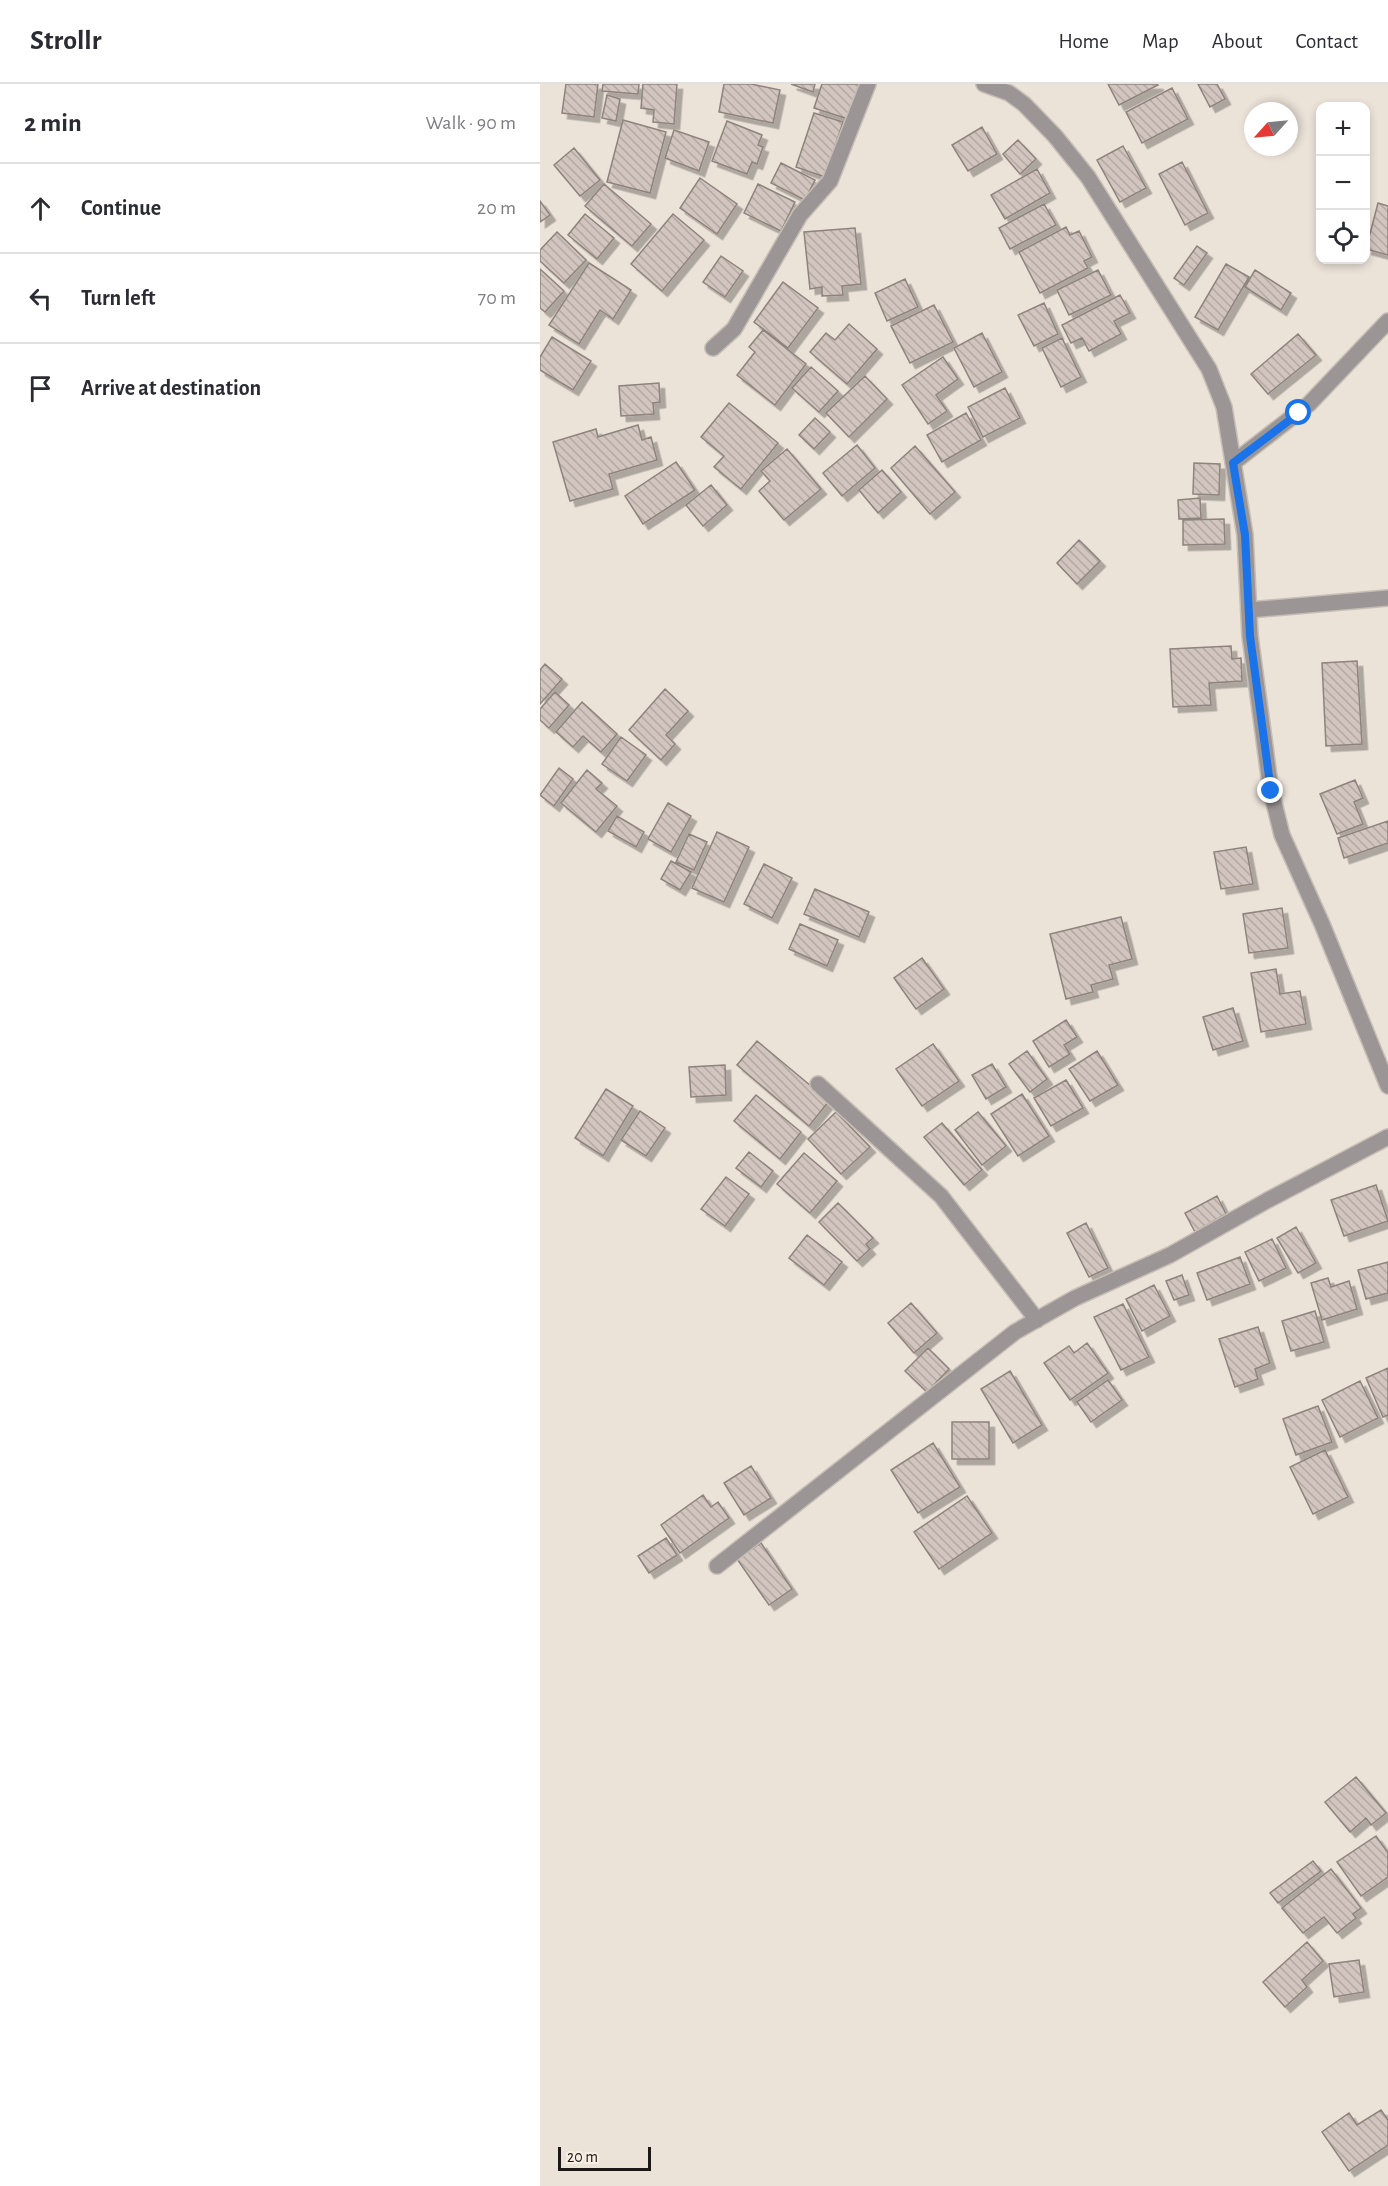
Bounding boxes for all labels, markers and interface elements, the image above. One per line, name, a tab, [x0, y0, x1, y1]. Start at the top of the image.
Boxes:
text: Strollr	[30, 27, 101, 55]
text: Home	[1058, 31, 1109, 52]
text: Map	[1142, 31, 1179, 52]
text: About	[1212, 31, 1262, 52]
text: Contact	[1295, 31, 1358, 52]
north arrow	[1244, 102, 1298, 156]
map controls	[1316, 102, 1370, 264]
button: +	[1316, 102, 1370, 156]
text: 2 min	[24, 110, 82, 136]
text: Walk · 90 m	[425, 113, 516, 133]
button: −	[1316, 156, 1370, 210]
icon: ahead	[24, 192, 57, 225]
text: Continue	[81, 197, 161, 219]
text: 20 m	[477, 198, 516, 218]
button: locate	[1316, 210, 1370, 264]
icon: left	[24, 282, 57, 315]
text: Turn left	[81, 287, 155, 309]
text: 70 m	[478, 288, 516, 308]
icon: arrive	[24, 372, 57, 405]
text: Arrive at destination	[81, 377, 261, 399]
route start	[1285, 399, 1311, 425]
route end	[1257, 777, 1283, 803]
scale bar	[558, 2144, 651, 2172]
text: 20 m	[567, 2149, 598, 2165]

